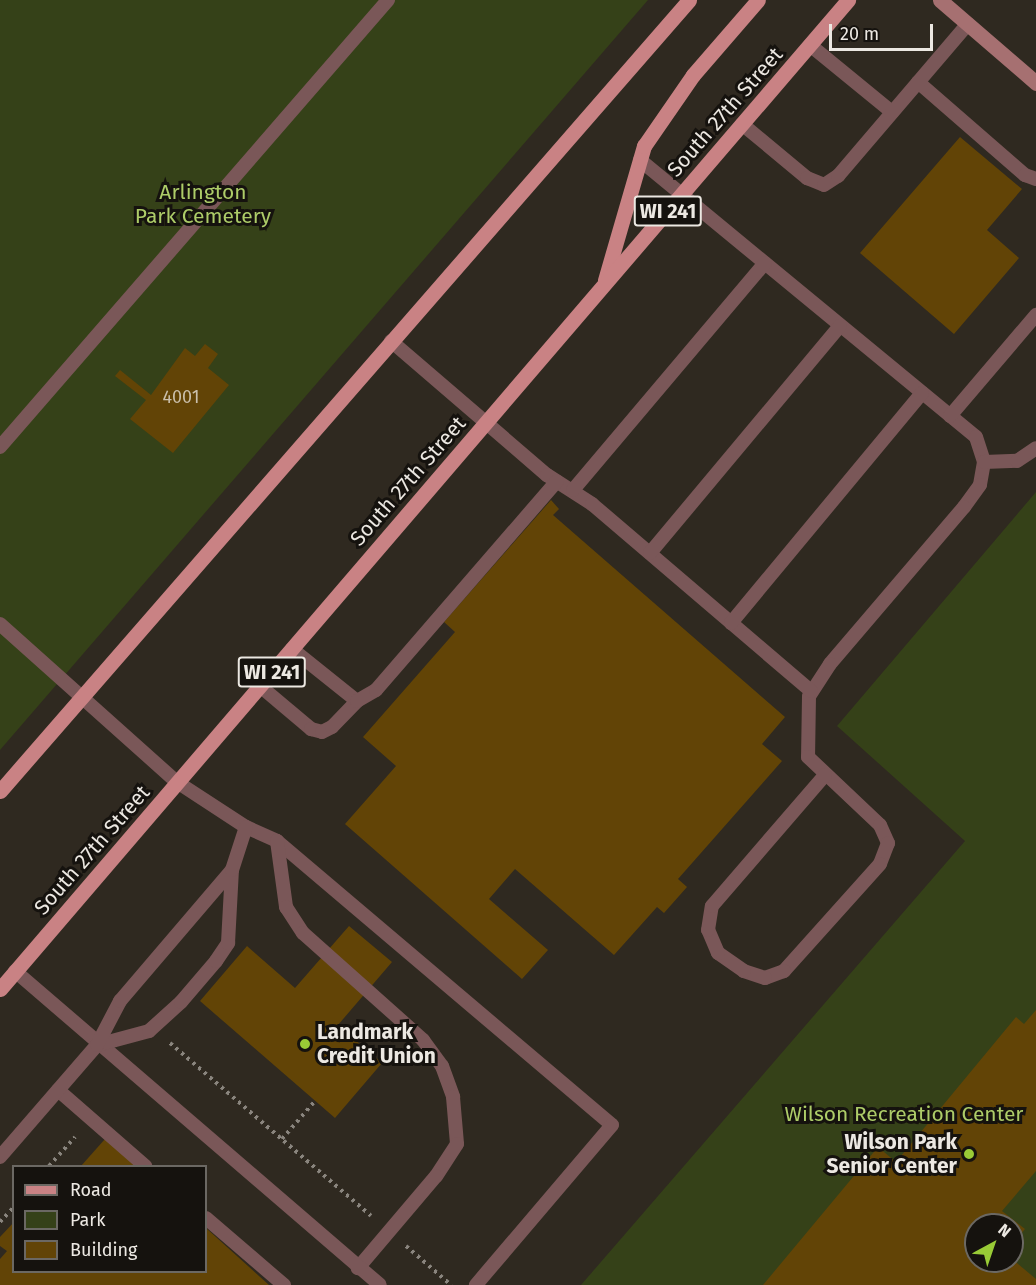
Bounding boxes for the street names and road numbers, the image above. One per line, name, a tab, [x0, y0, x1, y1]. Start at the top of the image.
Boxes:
street label: South 27th Street	[662, 42, 788, 182]
road number: WI 241	[634, 194, 702, 228]
street label: South 27th Street	[345, 411, 471, 551]
road number: WI 241	[238, 655, 306, 689]
street label: South 27th Street	[29, 780, 155, 920]

